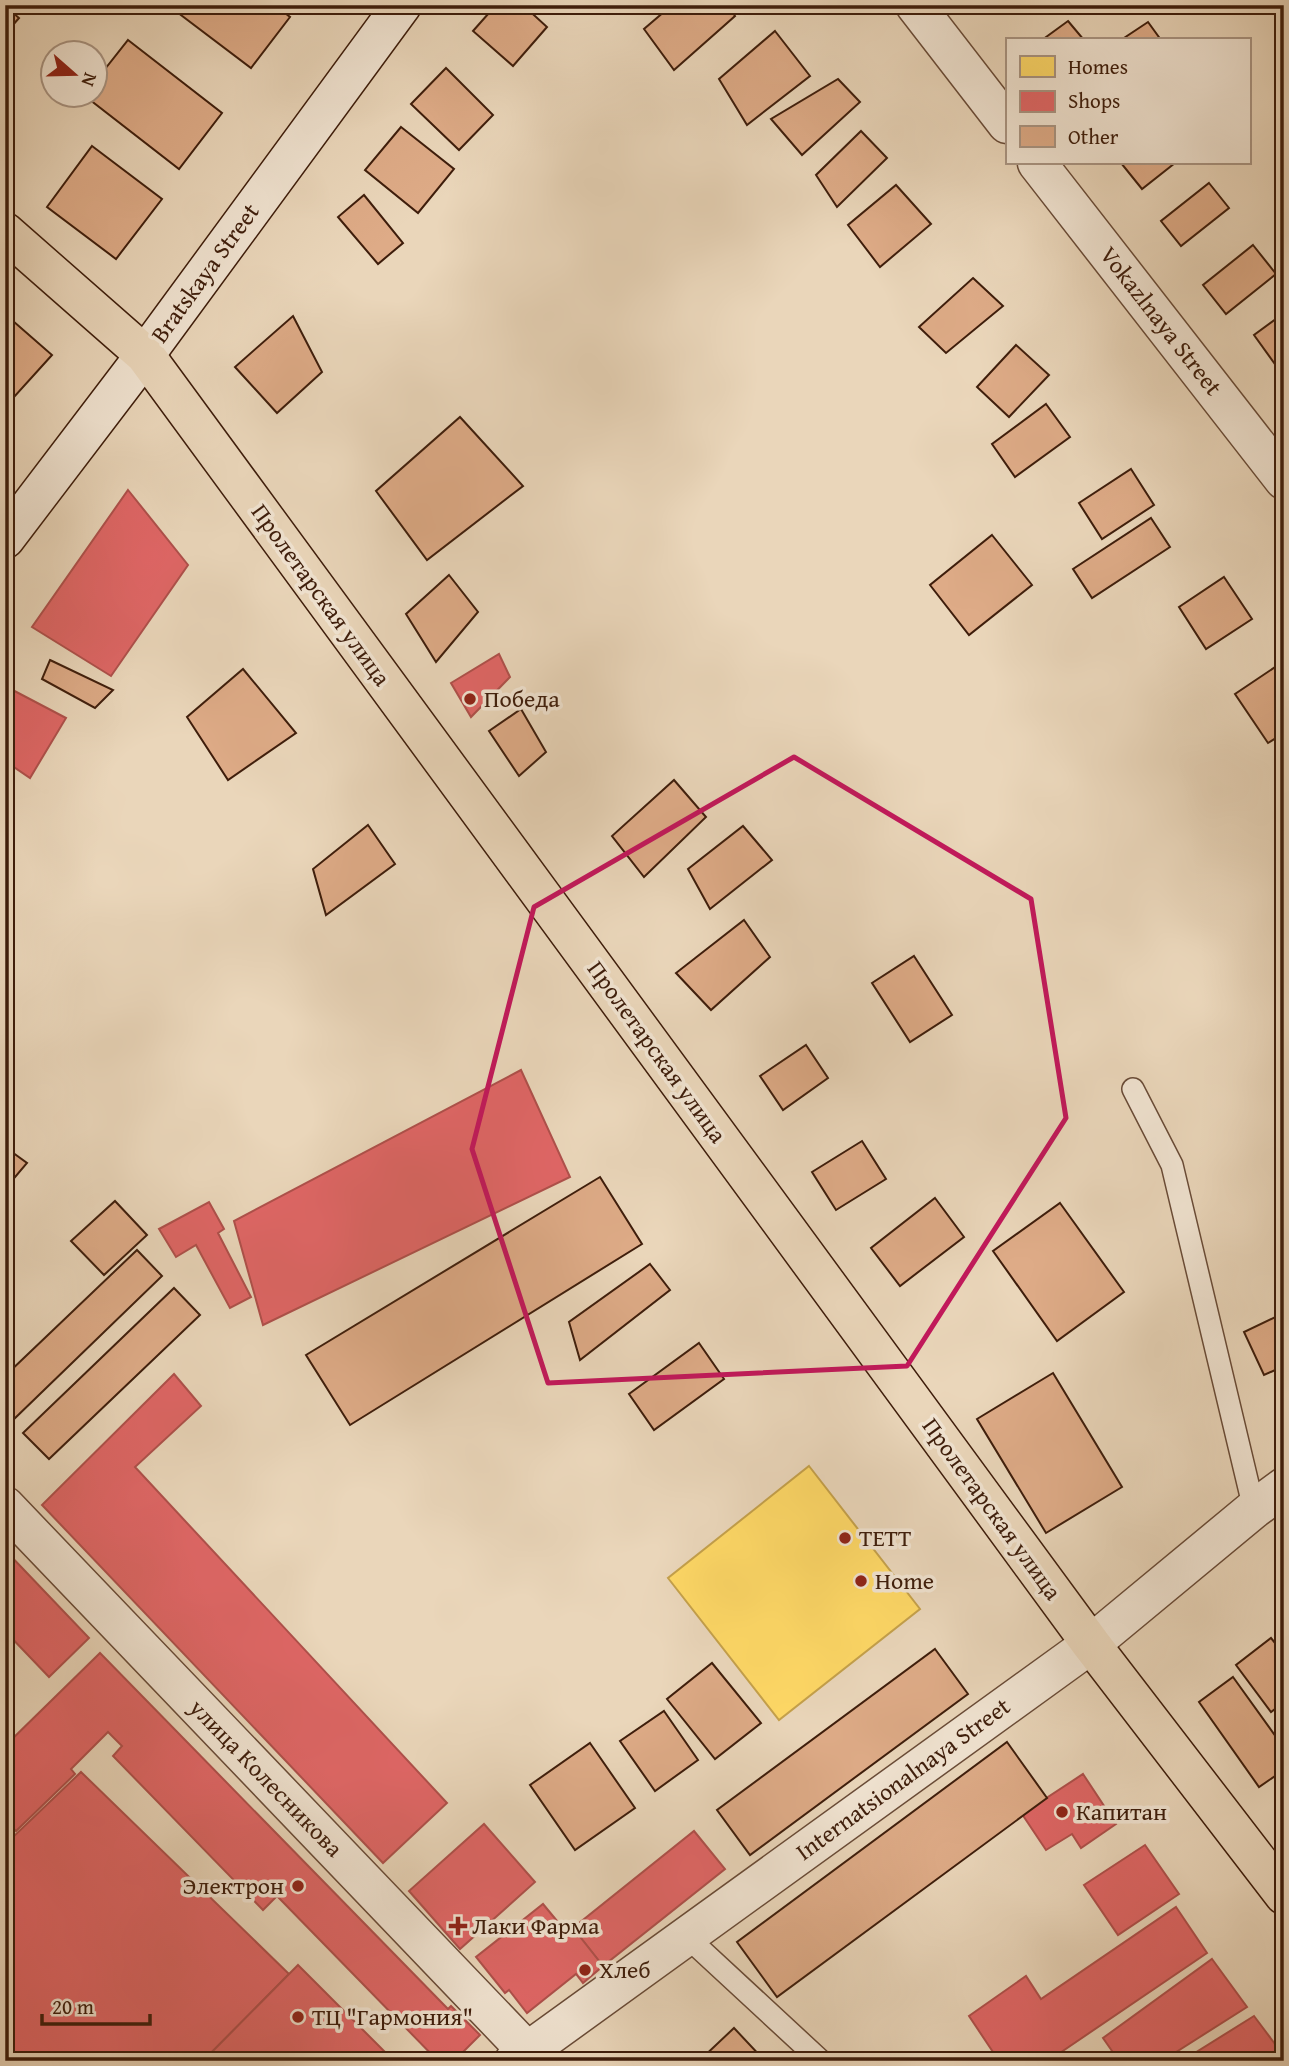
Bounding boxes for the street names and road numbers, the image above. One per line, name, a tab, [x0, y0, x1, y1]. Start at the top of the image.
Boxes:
street label: Bratskaya Street	[142, 195, 268, 350]
street label: Vokazlnaya Street	[1092, 239, 1231, 403]
street label: Пролетарская улица	[243, 496, 400, 694]
street label: Пролетарская улица	[579, 953, 736, 1151]
street label: Пролетарская улица	[914, 1410, 1071, 1608]
street label: Internatsionalnaya Street	[788, 1688, 1018, 1868]
street label: улица Колесникова	[181, 1690, 352, 1865]

